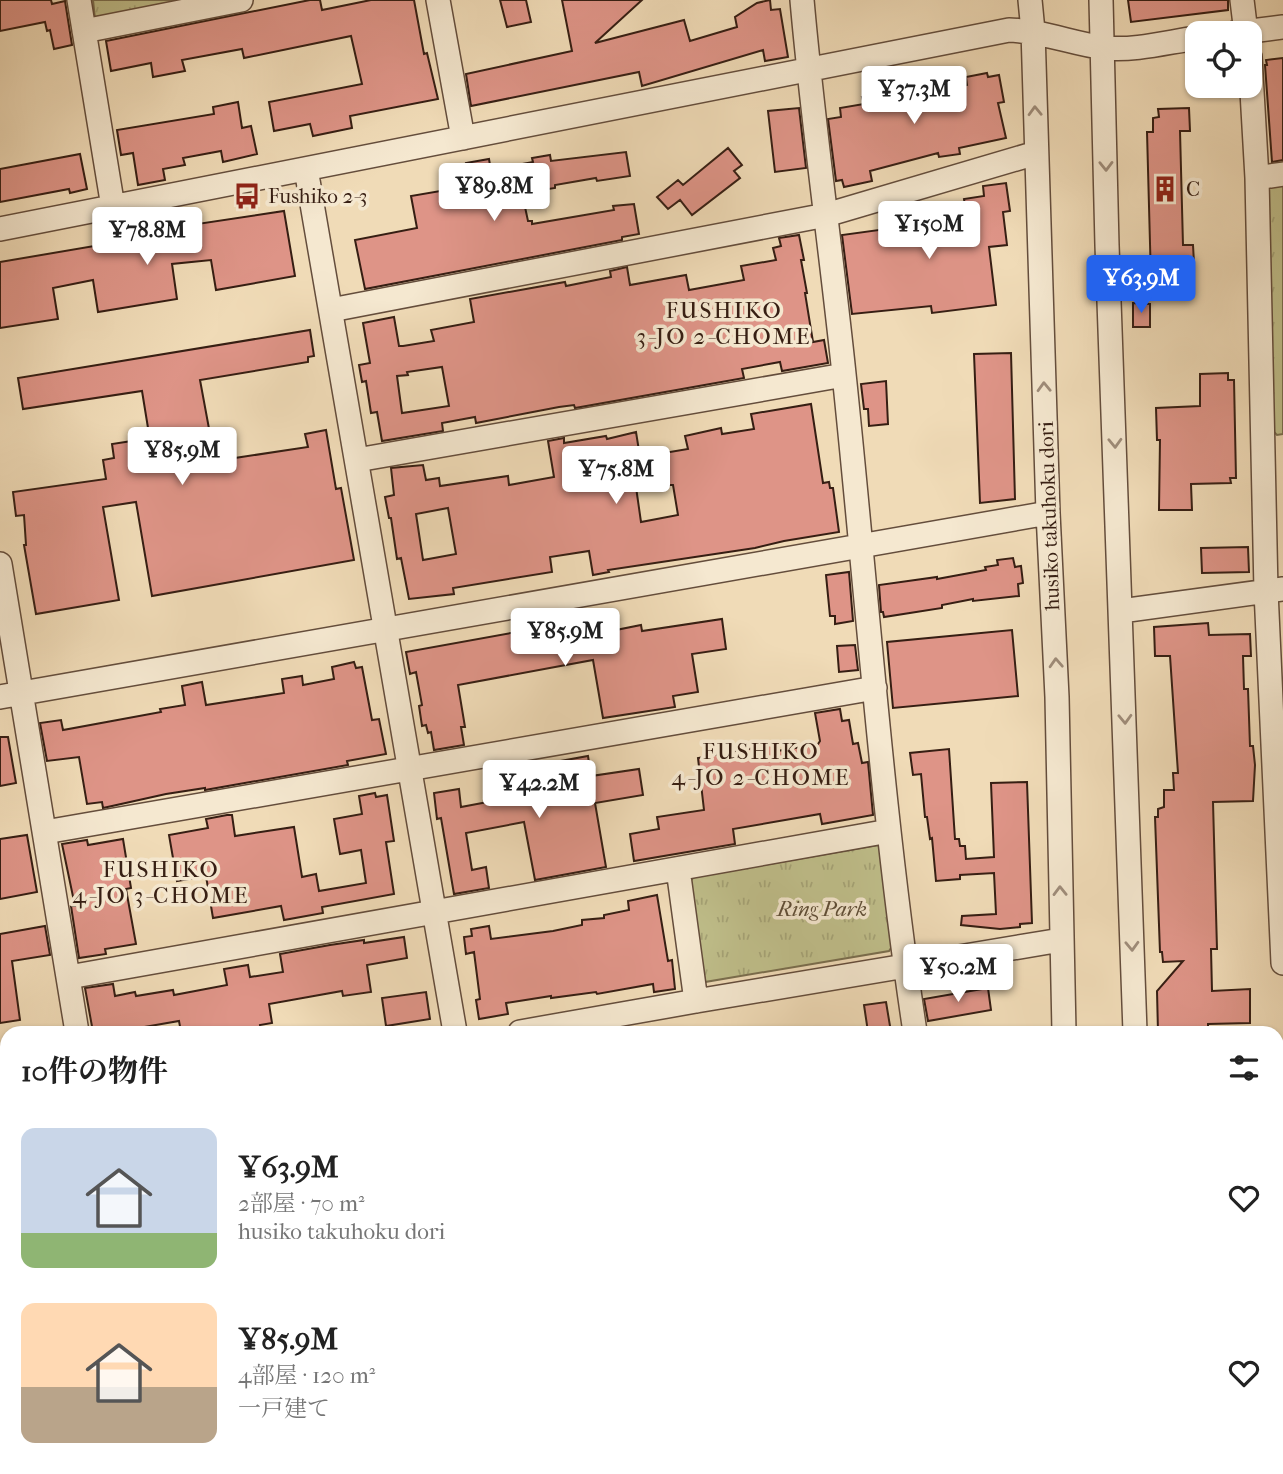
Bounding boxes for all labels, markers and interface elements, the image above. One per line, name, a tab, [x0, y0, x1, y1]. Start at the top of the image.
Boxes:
map controls	[1185, 21, 1262, 98]
button: locate	[1185, 21, 1262, 98]
pin: ¥37.3M	[857, 66, 971, 126]
text: ¥37.3M	[878, 75, 950, 102]
one-way arrow	[1027, 105, 1042, 116]
one-way arrow	[1098, 161, 1114, 172]
pin: ¥89.8M	[437, 164, 551, 223]
text: ¥89.8M	[455, 172, 533, 199]
building icon: C	[1150, 174, 1180, 204]
place label: C	[1186, 177, 1200, 201]
bus stop icon: Fushiko 2-3	[232, 181, 262, 211]
place label: Fushiko 2-3	[268, 184, 367, 208]
pin: ¥150M	[880, 202, 978, 261]
pin: ¥78.8M	[90, 208, 204, 267]
text: ¥150M	[894, 210, 964, 237]
text: ¥78.8M	[108, 216, 186, 243]
pin: ¥63.9M	[1084, 256, 1198, 315]
text: ¥63.9M	[1103, 264, 1180, 291]
district label: FUSHIKO 3-JO 2-CHOME	[636, 297, 812, 350]
one-way arrow	[1037, 381, 1052, 392]
street label: husiko takuhoku dori	[1034, 421, 1064, 611]
pin: ¥85.9M	[125, 428, 239, 487]
text: ¥85.9M	[144, 436, 220, 463]
one-way arrow	[1107, 437, 1122, 448]
pin: ¥75.8M	[559, 447, 673, 506]
text: ¥75.8M	[578, 455, 654, 482]
pin: ¥85.9M	[508, 608, 622, 668]
text: ¥85.9M	[527, 617, 603, 644]
one-way arrow	[1048, 658, 1063, 669]
one-way arrow	[1117, 714, 1132, 725]
district label: FUSHIKO 4-JO 2-CHOME	[671, 738, 851, 791]
pin: ¥42.2M	[482, 760, 596, 820]
text: ¥42.2M	[499, 769, 579, 796]
district label: FUSHIKO 4-JO 3-CHOME	[73, 856, 249, 909]
one-way arrow	[1052, 885, 1068, 896]
park label: Ring Park	[775, 897, 867, 921]
one-way arrow	[1125, 941, 1140, 952]
pin: ¥50.2M	[901, 944, 1015, 1004]
text: ¥50.2M	[919, 953, 997, 980]
icon: filters	[1225, 1049, 1263, 1087]
text: 10件の物件	[21, 1054, 168, 1089]
text: ¥63.9M	[238, 1150, 338, 1185]
icon: home	[77, 1156, 161, 1240]
icon: heart	[1225, 1179, 1263, 1217]
text: 2部屋 · 70 m²	[238, 1190, 365, 1217]
text: husiko takuhoku dori	[238, 1218, 445, 1245]
text: ¥85.9M	[238, 1322, 338, 1357]
icon: home	[77, 1331, 161, 1415]
icon: heart	[1225, 1354, 1263, 1392]
text: 4部屋 · 120 m²	[238, 1362, 375, 1389]
text: 一戸建て	[238, 1395, 330, 1422]

